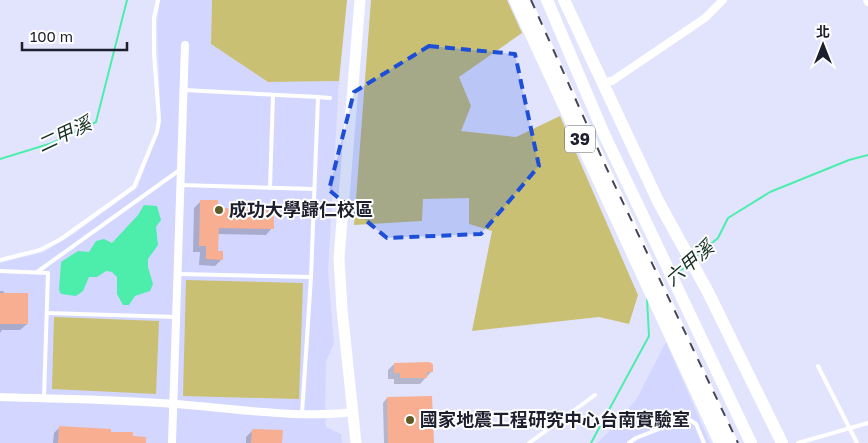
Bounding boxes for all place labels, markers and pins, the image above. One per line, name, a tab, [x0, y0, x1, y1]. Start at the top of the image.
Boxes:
place label: 成功大學歸仁校區	[229, 198, 373, 220]
marker: 成功大學歸仁校區	[213, 204, 225, 216]
place label: 國家地震工程研究中心台南實驗室	[420, 408, 690, 430]
marker: 國家地震工程研究中心台南實驗室	[404, 414, 416, 426]

